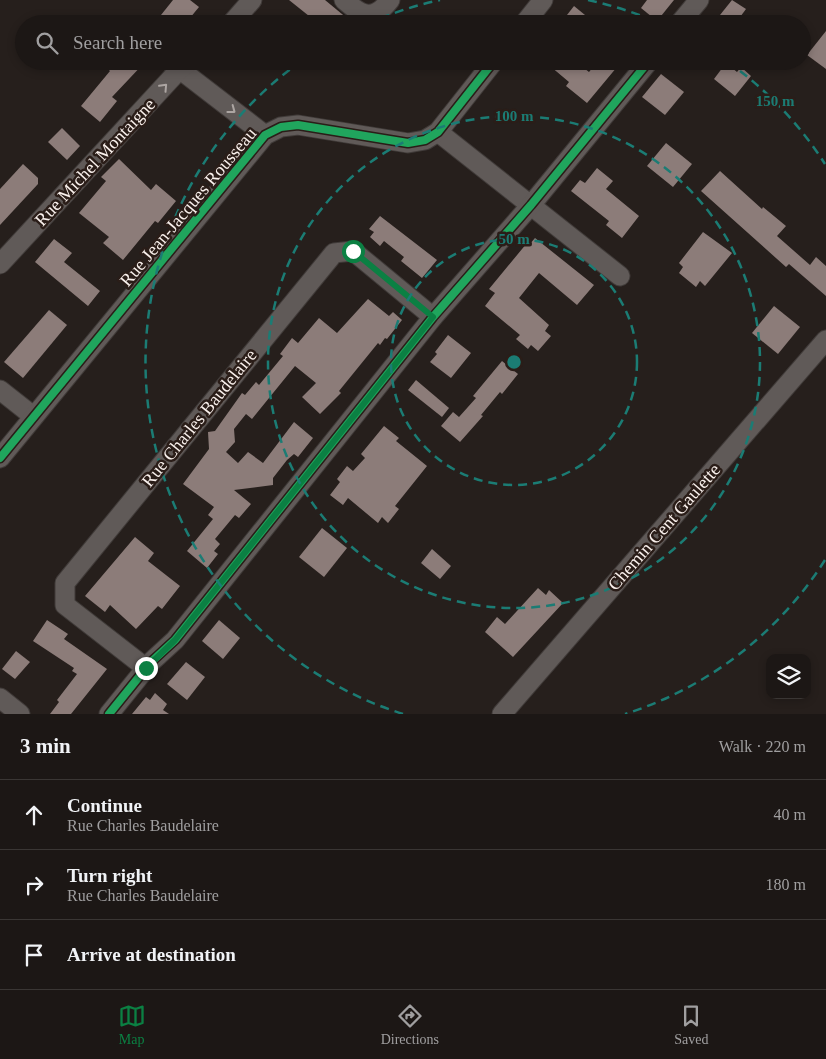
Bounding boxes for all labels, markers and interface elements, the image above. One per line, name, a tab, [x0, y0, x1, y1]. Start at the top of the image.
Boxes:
search box	[15, 15, 811, 70]
icon: search	[33, 29, 61, 57]
text: Search here	[73, 32, 162, 53]
one-way arrow	[158, 84, 167, 93]
text: 150 m	[756, 93, 795, 109]
street label: Rue Michel Montaigne	[31, 94, 159, 230]
one-way arrow	[226, 104, 236, 113]
text: 100 m	[495, 108, 534, 124]
street label: Rue Jean-Jacques Rousseau	[116, 124, 260, 290]
text: 50 m	[498, 231, 530, 247]
route start	[342, 240, 365, 263]
street label: Rue Charles Baudelaire	[137, 345, 261, 491]
centre of rings	[505, 353, 523, 371]
street label: Chemin Cent Gaulette	[604, 460, 724, 594]
map controls	[766, 654, 811, 699]
button: layers	[766, 654, 811, 699]
route end	[135, 657, 158, 680]
text: 3 min	[20, 734, 71, 758]
text: Walk · 220 m	[719, 738, 806, 755]
text: Continue	[67, 795, 142, 816]
icon: ahead	[20, 801, 48, 829]
text: 40 m	[774, 806, 806, 823]
text: Rue Charles Baudelaire	[67, 817, 219, 834]
text: Turn right	[67, 865, 152, 886]
icon: right	[20, 871, 48, 899]
text: 180 m	[766, 876, 806, 893]
text: Rue Charles Baudelaire	[67, 887, 219, 904]
icon: arrive	[20, 941, 48, 969]
text: Arrive at destination	[67, 944, 236, 965]
tab: Map	[118, 1002, 146, 1048]
tab: Directions	[381, 1002, 439, 1048]
tab: Saved	[674, 1002, 708, 1048]

